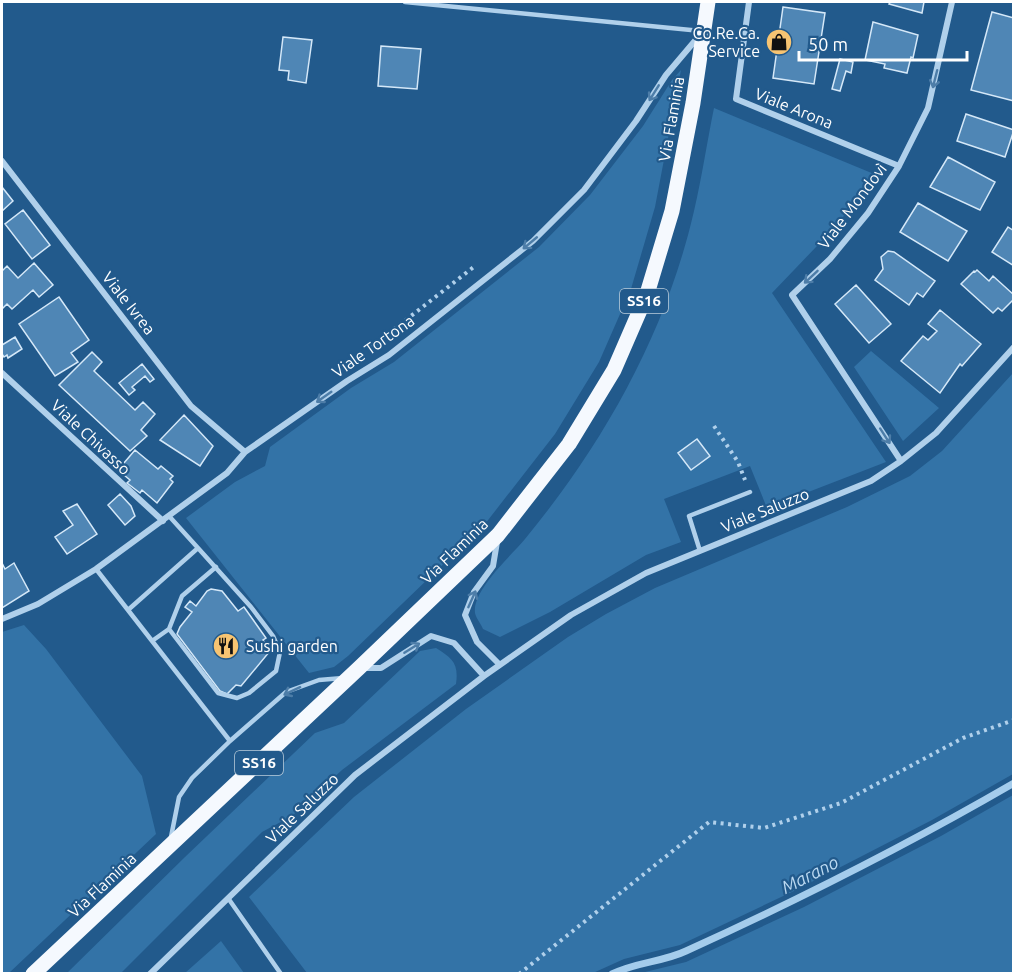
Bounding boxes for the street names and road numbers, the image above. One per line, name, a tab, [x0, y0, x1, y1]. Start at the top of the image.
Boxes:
street label: Via Flaminia	[655, 75, 687, 163]
street label: Viale Arona	[752, 84, 836, 132]
street label: Viale Mondovì	[814, 160, 890, 252]
street label: Viale Ivrea	[99, 268, 159, 338]
road number: SS16	[620, 289, 668, 313]
street label: Viale Tortona	[329, 311, 417, 381]
street label: Viale Chivasso	[48, 396, 134, 478]
street label: Viale Saluzzo	[718, 484, 812, 536]
street label: Via Flaminia	[417, 515, 491, 587]
road number: SS16	[235, 751, 283, 775]
street label: Viale Saluzzo	[262, 769, 342, 847]
street label: Via Flaminia	[64, 849, 140, 921]

